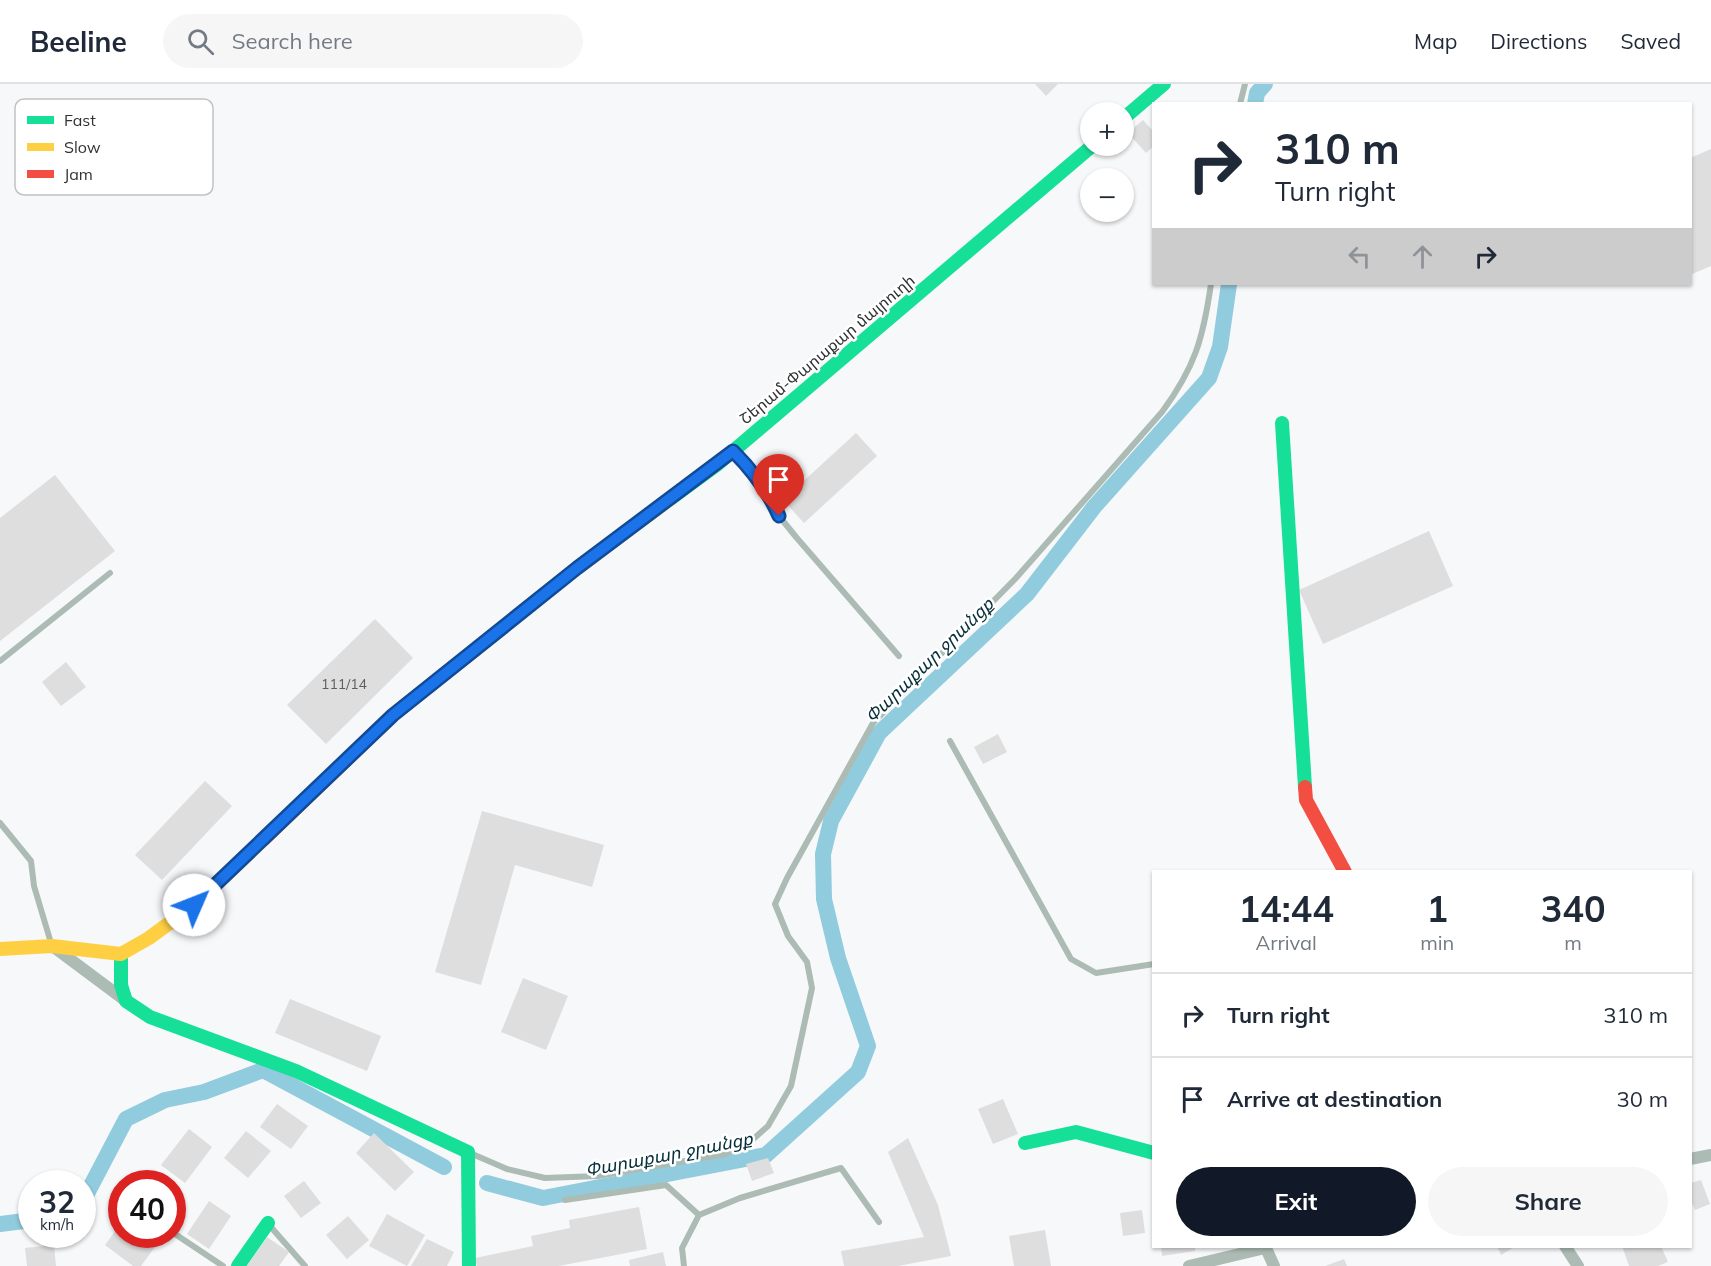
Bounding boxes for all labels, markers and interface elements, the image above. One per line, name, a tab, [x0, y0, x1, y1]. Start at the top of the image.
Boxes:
search box	[163, 14, 583, 68]
text: Beeline	[30, 24, 127, 59]
icon: search	[184, 25, 217, 58]
text: Search here	[232, 27, 353, 55]
text: Map	[1414, 28, 1457, 54]
text: Directions	[1490, 28, 1587, 54]
text: Saved	[1620, 28, 1681, 54]
legend	[15, 99, 213, 195]
map controls	[1080, 102, 1134, 222]
button: +	[1080, 102, 1134, 156]
text: Fast	[64, 110, 96, 130]
text: 310 m	[1275, 122, 1400, 175]
icon: right	[1176, 126, 1254, 204]
text: Slow	[64, 137, 101, 157]
text: Jam	[64, 164, 93, 184]
button: −	[1080, 168, 1134, 222]
text: Turn right	[1275, 174, 1395, 208]
icon: left	[1343, 240, 1376, 273]
icon: ahead	[1406, 240, 1439, 273]
icon: right	[1469, 240, 1502, 273]
street label: Շերամ-Փարաքար մայրուղի	[735, 270, 919, 428]
pin	[753, 454, 804, 516]
icon: arrive	[762, 463, 795, 496]
water label: Փարաքար ջրանցք	[860, 592, 999, 727]
house number: 111/14	[321, 675, 368, 693]
position arrow	[162, 873, 226, 937]
text: 14:44	[1238, 886, 1334, 931]
text: 1	[1426, 886, 1448, 931]
text: 340	[1541, 886, 1606, 931]
text: Arrival	[1256, 930, 1317, 955]
text: min	[1420, 930, 1454, 955]
text: m	[1564, 930, 1582, 955]
icon: right	[1176, 999, 1209, 1032]
text: Turn right	[1227, 1001, 1330, 1029]
text: 310 m	[1603, 1001, 1668, 1029]
icon: arrive	[1176, 1083, 1209, 1116]
text: Arrive at destination	[1227, 1085, 1442, 1113]
text: 30 m	[1617, 1085, 1668, 1113]
water label: Փարաքար ջրանցք	[583, 1126, 756, 1182]
button: Exit	[1176, 1167, 1416, 1236]
button: Share	[1428, 1167, 1668, 1236]
speed limit sign: 40	[108, 1170, 186, 1248]
text: 32	[39, 1183, 75, 1221]
text: km/h	[40, 1215, 74, 1234]

